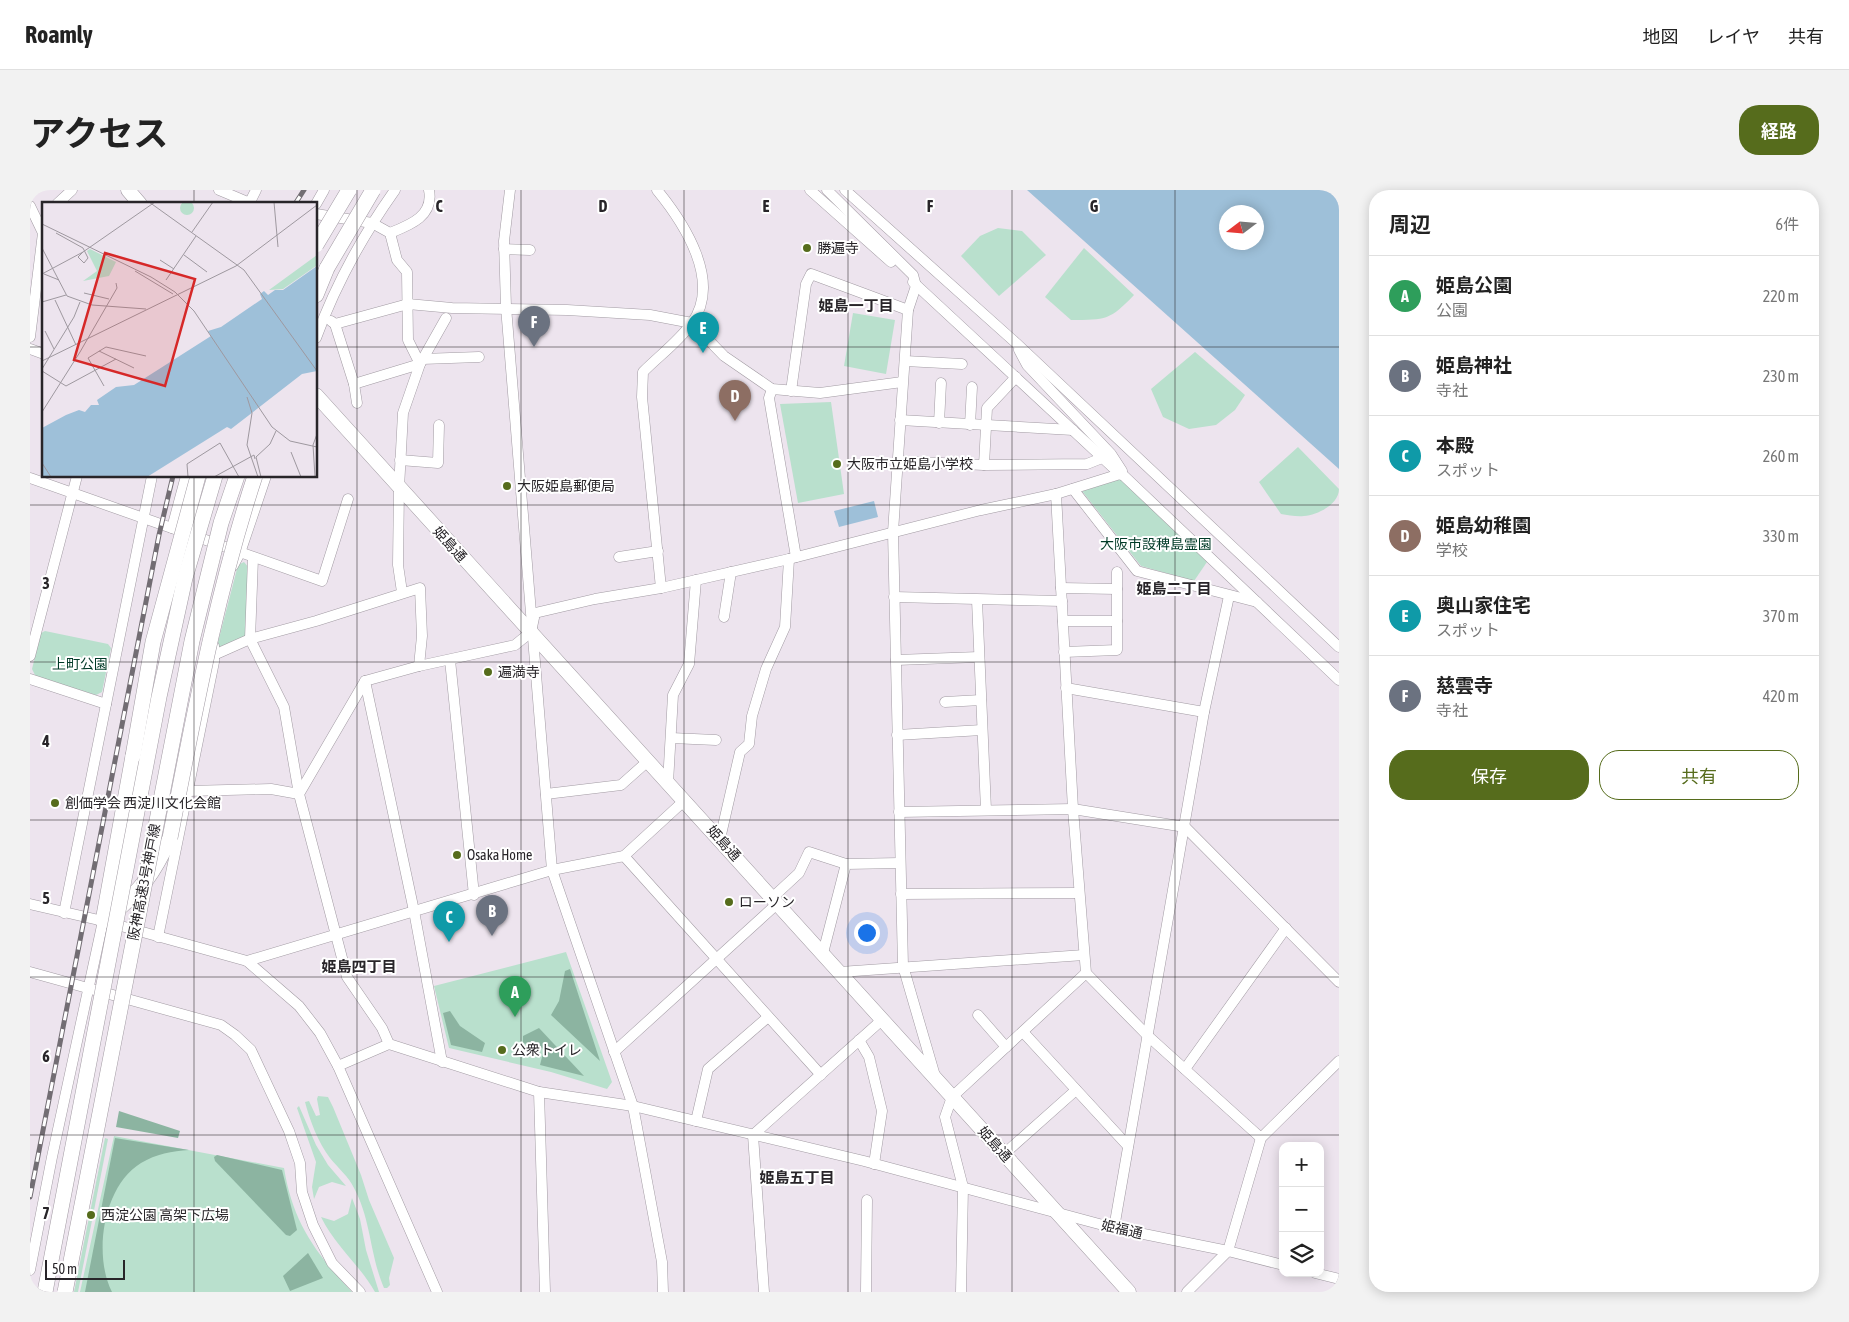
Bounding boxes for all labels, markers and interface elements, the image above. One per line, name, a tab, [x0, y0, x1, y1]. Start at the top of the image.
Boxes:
text: Roamly	[25, 21, 93, 48]
text: 地図	[1643, 26, 1679, 47]
text: レイヤ	[1707, 26, 1760, 47]
text: 共有	[1788, 26, 1824, 47]
button: 経路	[1739, 105, 1819, 155]
text: アクセス	[30, 113, 168, 153]
text: C	[435, 197, 443, 215]
text: D	[599, 197, 608, 215]
text: E	[763, 197, 770, 215]
text: F	[927, 197, 934, 215]
text: G	[1090, 197, 1099, 215]
inset map	[42, 202, 318, 478]
north arrow	[1219, 205, 1264, 250]
text: 周辺	[1389, 212, 1431, 236]
text: 6件	[1775, 215, 1799, 233]
place label: 勝遍寺	[817, 240, 859, 256]
marker: 勝遍寺	[801, 242, 813, 254]
text: 姫島公園	[1436, 274, 1512, 296]
text: A	[1401, 287, 1409, 305]
text: 220 m	[1763, 287, 1799, 305]
district label: 姫島一丁目	[818, 297, 894, 314]
text: 公園	[1436, 301, 1468, 319]
pin: F	[518, 306, 550, 347]
pin: E	[687, 312, 719, 353]
text: 姫島神社	[1436, 354, 1512, 376]
text: B	[1401, 367, 1409, 385]
text: 230 m	[1763, 367, 1799, 385]
pin: D	[719, 380, 751, 421]
text: 寺社	[1436, 381, 1468, 399]
text: 本殿	[1436, 434, 1474, 456]
text: C	[1401, 447, 1409, 465]
text: 260 m	[1763, 447, 1799, 465]
place label: 大阪市立姫島小学校	[847, 456, 973, 472]
marker: 大阪市立姫島小学校	[831, 458, 843, 470]
text: スポット	[1436, 461, 1500, 479]
place label: 大阪姫島郵便局	[517, 478, 615, 494]
marker: 大阪姫島郵便局	[501, 480, 513, 492]
text: 姫島幼稚園	[1436, 514, 1531, 536]
street label: 姫島通	[430, 523, 470, 565]
text: D	[1401, 527, 1409, 545]
text: 330 m	[1763, 527, 1799, 545]
park label: 大阪市設稗島霊園	[1100, 536, 1212, 552]
text: 学校	[1436, 541, 1468, 559]
text: 3	[42, 574, 50, 592]
district label: 姫島二丁目	[1136, 580, 1212, 597]
text: 奥山家住宅	[1436, 594, 1531, 616]
text: E	[1402, 607, 1408, 625]
text: 370 m	[1763, 607, 1799, 625]
text: スポット	[1436, 621, 1500, 639]
park label: 上町公園	[52, 656, 108, 672]
place label: 遍満寺	[498, 664, 540, 680]
marker: 遍満寺	[482, 666, 494, 678]
text: 慈雲寺	[1436, 674, 1493, 696]
text: F	[1402, 687, 1408, 705]
text: 420 m	[1763, 687, 1799, 705]
text: 寺社	[1436, 701, 1468, 719]
text: 4	[41, 732, 50, 750]
button: 保存	[1389, 750, 1589, 800]
button: 共有	[1599, 750, 1799, 800]
place label: 創価学会 西淀川文化会館	[65, 795, 221, 811]
marker: 創価学会 西淀川文化会館	[49, 797, 61, 809]
street label: 阪神高速3号神戸線	[125, 822, 163, 942]
street label: 姫島通	[704, 822, 744, 864]
place label: Osaka Home	[467, 847, 532, 863]
marker: Osaka Home	[451, 849, 463, 861]
text: 5	[42, 889, 50, 907]
place label: ローソン	[739, 894, 795, 910]
pin: B	[476, 895, 508, 936]
marker: ローソン	[723, 896, 735, 908]
pin: C	[433, 901, 465, 942]
your location	[854, 920, 880, 946]
district label: 姫島四丁目	[321, 958, 397, 975]
pin: A	[499, 976, 531, 1017]
place label: 公衆トイレ	[512, 1042, 582, 1058]
marker: 公衆トイレ	[496, 1044, 508, 1056]
text: 6	[42, 1047, 50, 1065]
street label: 姫島通	[975, 1123, 1015, 1165]
map controls	[1279, 1142, 1324, 1277]
button: +	[1279, 1142, 1324, 1187]
district label: 姫島五丁目	[759, 1169, 835, 1186]
button: −	[1279, 1187, 1324, 1232]
text: 7	[42, 1204, 50, 1222]
place label: 西淀公園 高架下広場	[101, 1207, 229, 1223]
marker: 西淀公園 高架下広場	[85, 1209, 97, 1221]
street label: 姫福通	[1100, 1216, 1144, 1242]
button: layers	[1279, 1232, 1324, 1277]
scale bar	[45, 1257, 125, 1280]
text: 50 m	[52, 1261, 77, 1277]

